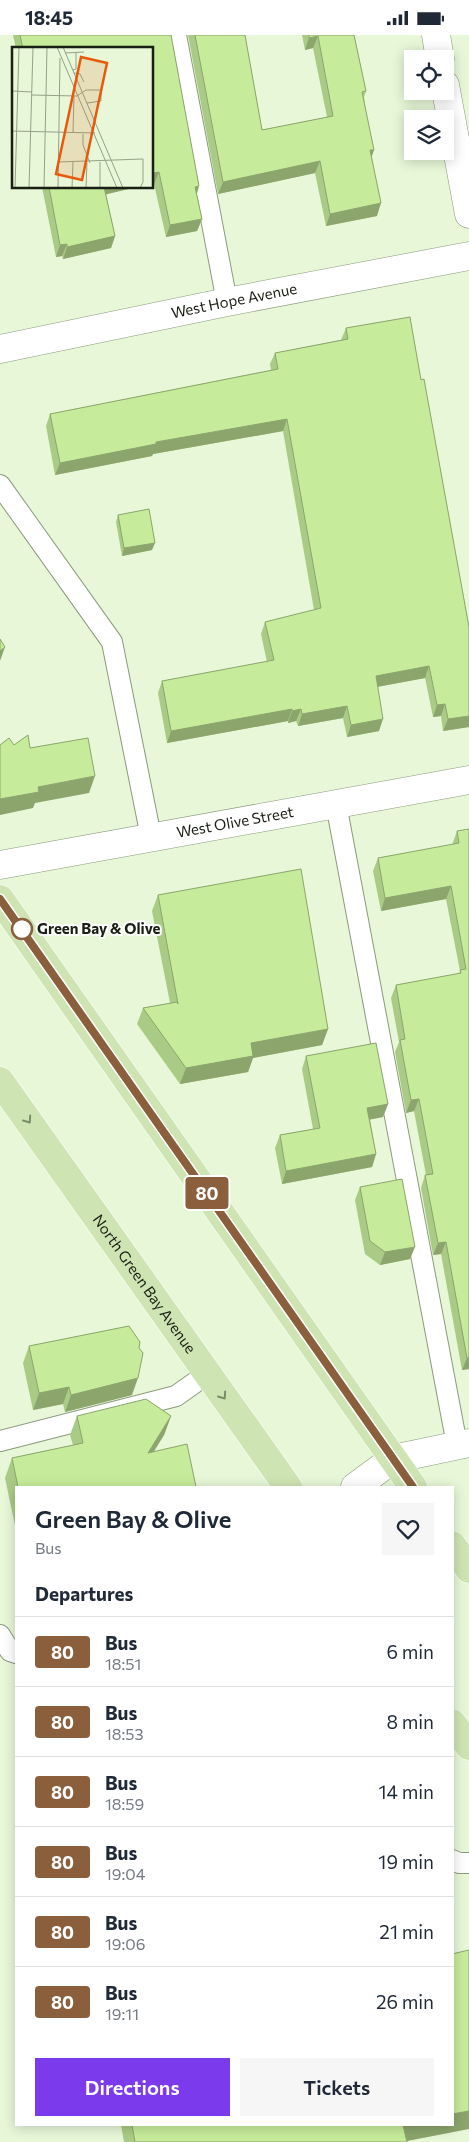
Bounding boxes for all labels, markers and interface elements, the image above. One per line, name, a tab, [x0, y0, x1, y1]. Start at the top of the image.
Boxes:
text: 18:45	[25, 6, 73, 29]
inset map	[12, 47, 154, 189]
map controls	[404, 50, 454, 160]
button: locate	[404, 50, 454, 100]
button: layers	[404, 110, 454, 160]
street label: West Hope Avenue	[169, 279, 298, 321]
street label: West Olive Street	[175, 802, 295, 841]
marker: Green Bay & Olive	[11, 918, 33, 940]
place label: Green Bay & Olive	[37, 919, 161, 937]
one-way arrow	[22, 1115, 31, 1124]
line badge: 80	[184, 1177, 230, 1209]
text: 80	[195, 1182, 219, 1204]
street label: North Green Bay Avenue	[90, 1211, 200, 1357]
one-way arrow	[217, 1390, 226, 1400]
button: heart	[382, 1503, 434, 1555]
text: Green Bay & Olive	[35, 1504, 231, 1533]
text: Bus	[35, 1538, 62, 1557]
text: Departures	[35, 1582, 133, 1605]
text: Bus	[105, 1631, 137, 1654]
text: 6 min	[386, 1640, 434, 1663]
text: 80	[51, 1641, 74, 1663]
text: 18:51	[105, 1654, 141, 1673]
text: Bus	[105, 1701, 137, 1724]
text: 8 min	[386, 1710, 434, 1733]
text: 80	[51, 1711, 74, 1733]
text: 18:53	[105, 1724, 144, 1743]
text: Bus	[105, 1771, 137, 1794]
text: 14 min	[378, 1780, 434, 1803]
text: 80	[51, 1781, 74, 1803]
text: 18:59	[105, 1794, 144, 1813]
text: Bus	[105, 1841, 137, 1864]
text: 19 min	[378, 1850, 434, 1873]
text: 80	[51, 1851, 74, 1873]
text: 19:04	[105, 1864, 145, 1883]
text: Bus	[105, 1911, 137, 1934]
text: 21 min	[379, 1920, 434, 1943]
text: 80	[51, 1921, 74, 1943]
text: 19:06	[105, 1934, 145, 1953]
text: Bus	[105, 1981, 137, 2004]
text: 26 min	[376, 1990, 434, 2013]
text: 80	[51, 1991, 74, 2013]
text: 19:11	[105, 2004, 139, 2023]
button: Directions	[35, 2058, 230, 2116]
button: Tickets	[240, 2058, 434, 2116]

